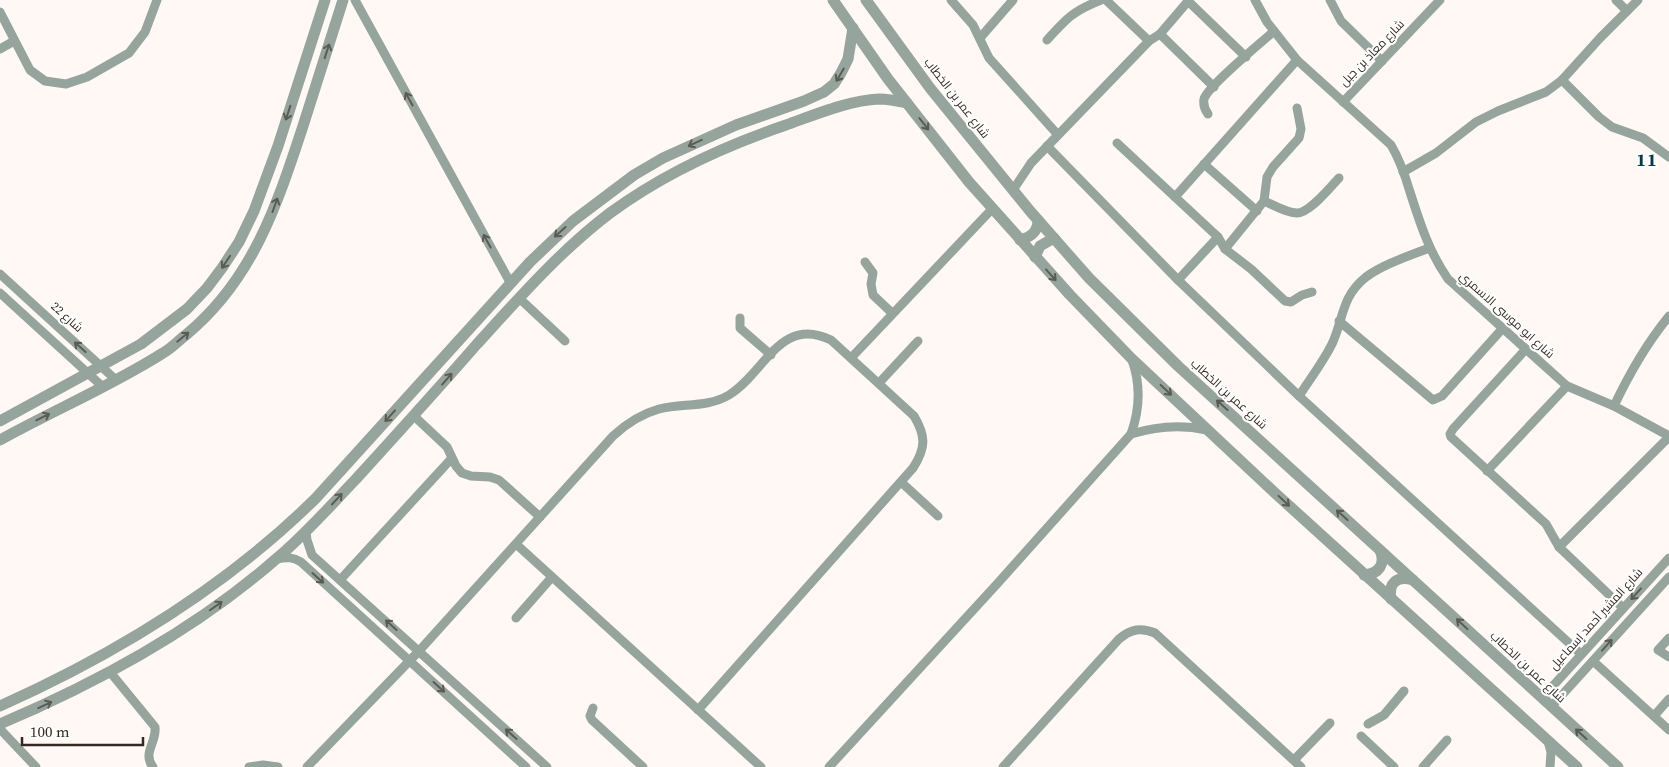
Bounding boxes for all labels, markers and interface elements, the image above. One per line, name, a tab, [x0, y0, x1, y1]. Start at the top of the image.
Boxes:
street label: شارع معاذ بن جبل	[1336, 16, 1408, 90]
one-way arrow	[323, 44, 332, 60]
street label: شارع عمر بن الخطاب	[921, 55, 993, 142]
one-way arrow	[834, 67, 844, 81]
one-way arrow	[404, 92, 413, 107]
one-way arrow	[283, 105, 293, 121]
one-way arrow	[918, 117, 929, 130]
one-way arrow	[688, 139, 703, 148]
district label: 11	[1636, 147, 1658, 172]
one-way arrow	[271, 198, 280, 214]
one-way arrow	[554, 226, 567, 238]
one-way arrow	[482, 235, 492, 249]
one-way arrow	[221, 255, 231, 269]
one-way arrow	[1046, 268, 1057, 281]
street label: شارع ابو موسى الاسمري	[1455, 268, 1558, 363]
street label: شارع 22	[48, 298, 87, 336]
one-way arrow	[177, 331, 190, 342]
one-way arrow	[74, 341, 87, 353]
street label: شارع عمر بن الخطاب	[1187, 355, 1271, 433]
one-way arrow	[441, 373, 452, 386]
one-way arrow	[1159, 384, 1172, 396]
one-way arrow	[1215, 399, 1228, 411]
one-way arrow	[385, 409, 396, 422]
one-way arrow	[35, 412, 50, 422]
one-way arrow	[331, 492, 343, 505]
one-way arrow	[1278, 495, 1291, 507]
one-way arrow	[1335, 509, 1348, 521]
street label: شارع المشير أحمد إسماعيل	[1546, 565, 1646, 673]
one-way arrow	[312, 572, 325, 584]
one-way arrow	[1630, 587, 1642, 600]
one-way arrow	[209, 601, 223, 611]
one-way arrow	[384, 619, 397, 631]
one-way arrow	[1455, 619, 1468, 630]
street label: شارع عمر بن الخطاب	[1487, 628, 1569, 706]
one-way arrow	[1602, 638, 1613, 651]
one-way arrow	[432, 681, 445, 693]
one-way arrow	[37, 699, 52, 709]
scale bar	[22, 714, 144, 746]
text: 100 m	[30, 721, 70, 742]
one-way arrow	[505, 728, 518, 740]
one-way arrow	[1575, 728, 1588, 740]

